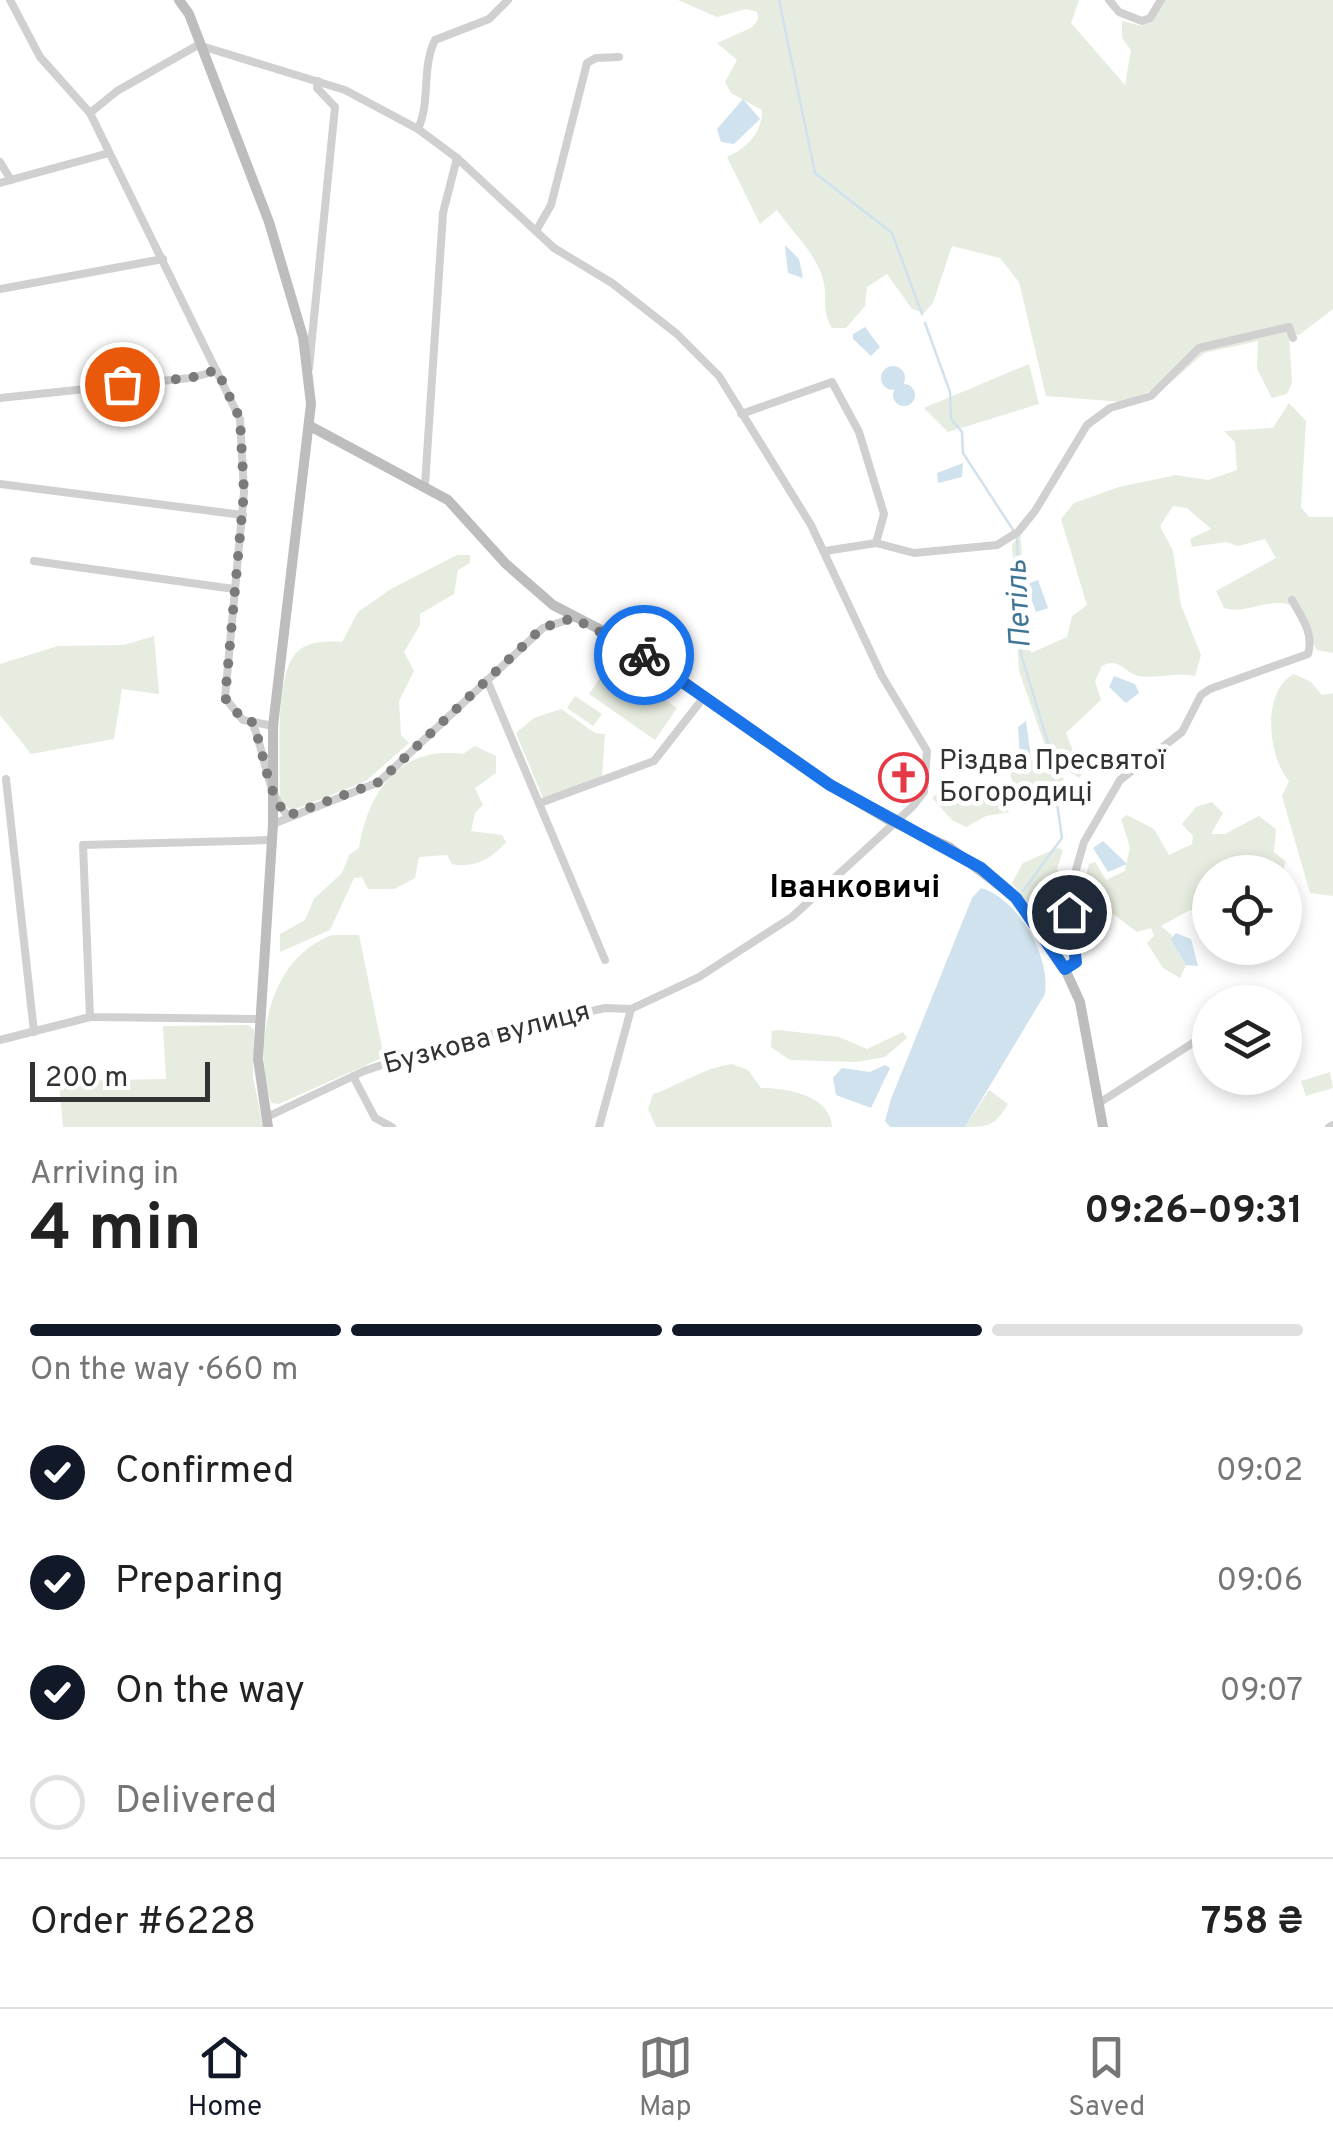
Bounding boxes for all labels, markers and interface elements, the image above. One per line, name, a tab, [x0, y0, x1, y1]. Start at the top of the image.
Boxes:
pin	[80, 342, 165, 427]
icon: bag	[95, 357, 150, 412]
water label: Петіль	[999, 559, 1041, 649]
courier	[594, 605, 694, 705]
icon: bike	[617, 628, 672, 683]
place label: Різдва Пресвятої Богородиці	[939, 744, 1167, 812]
church icon: Різдва Пресвятої Богородиці	[878, 752, 930, 804]
map controls	[1192, 855, 1302, 1095]
button: locate	[1192, 855, 1302, 965]
district label: Іванковичі	[770, 869, 940, 909]
pin	[1027, 870, 1112, 955]
icon: home	[1042, 885, 1097, 940]
button: layers	[1192, 985, 1302, 1095]
street label: Бузкова вулиця	[380, 994, 594, 1084]
scale bar	[30, 1057, 210, 1102]
text: 200 m	[45, 1061, 128, 1097]
text: Arriving in	[30, 1155, 179, 1195]
text: 09:26–09:31	[1084, 1188, 1303, 1237]
text: 4 min	[30, 1191, 202, 1273]
text: On the way · 660 m	[30, 1351, 298, 1391]
icon: check	[30, 1445, 85, 1500]
text: Confirmed	[115, 1448, 294, 1497]
text: 09:02	[1216, 1452, 1303, 1492]
icon: check	[30, 1555, 85, 1610]
text: Preparing	[115, 1558, 284, 1607]
text: 09:06	[1217, 1562, 1303, 1602]
icon: check	[30, 1665, 85, 1720]
text: On the way	[115, 1668, 305, 1717]
text: 09:07	[1220, 1672, 1303, 1712]
text: Delivered	[115, 1778, 277, 1827]
text: Order #6228	[30, 1899, 256, 1948]
text: 758 ₴	[1201, 1899, 1303, 1948]
tab: Home	[188, 2030, 262, 2126]
tab: Map	[638, 2030, 693, 2126]
tab: Saved	[1068, 2030, 1145, 2126]

